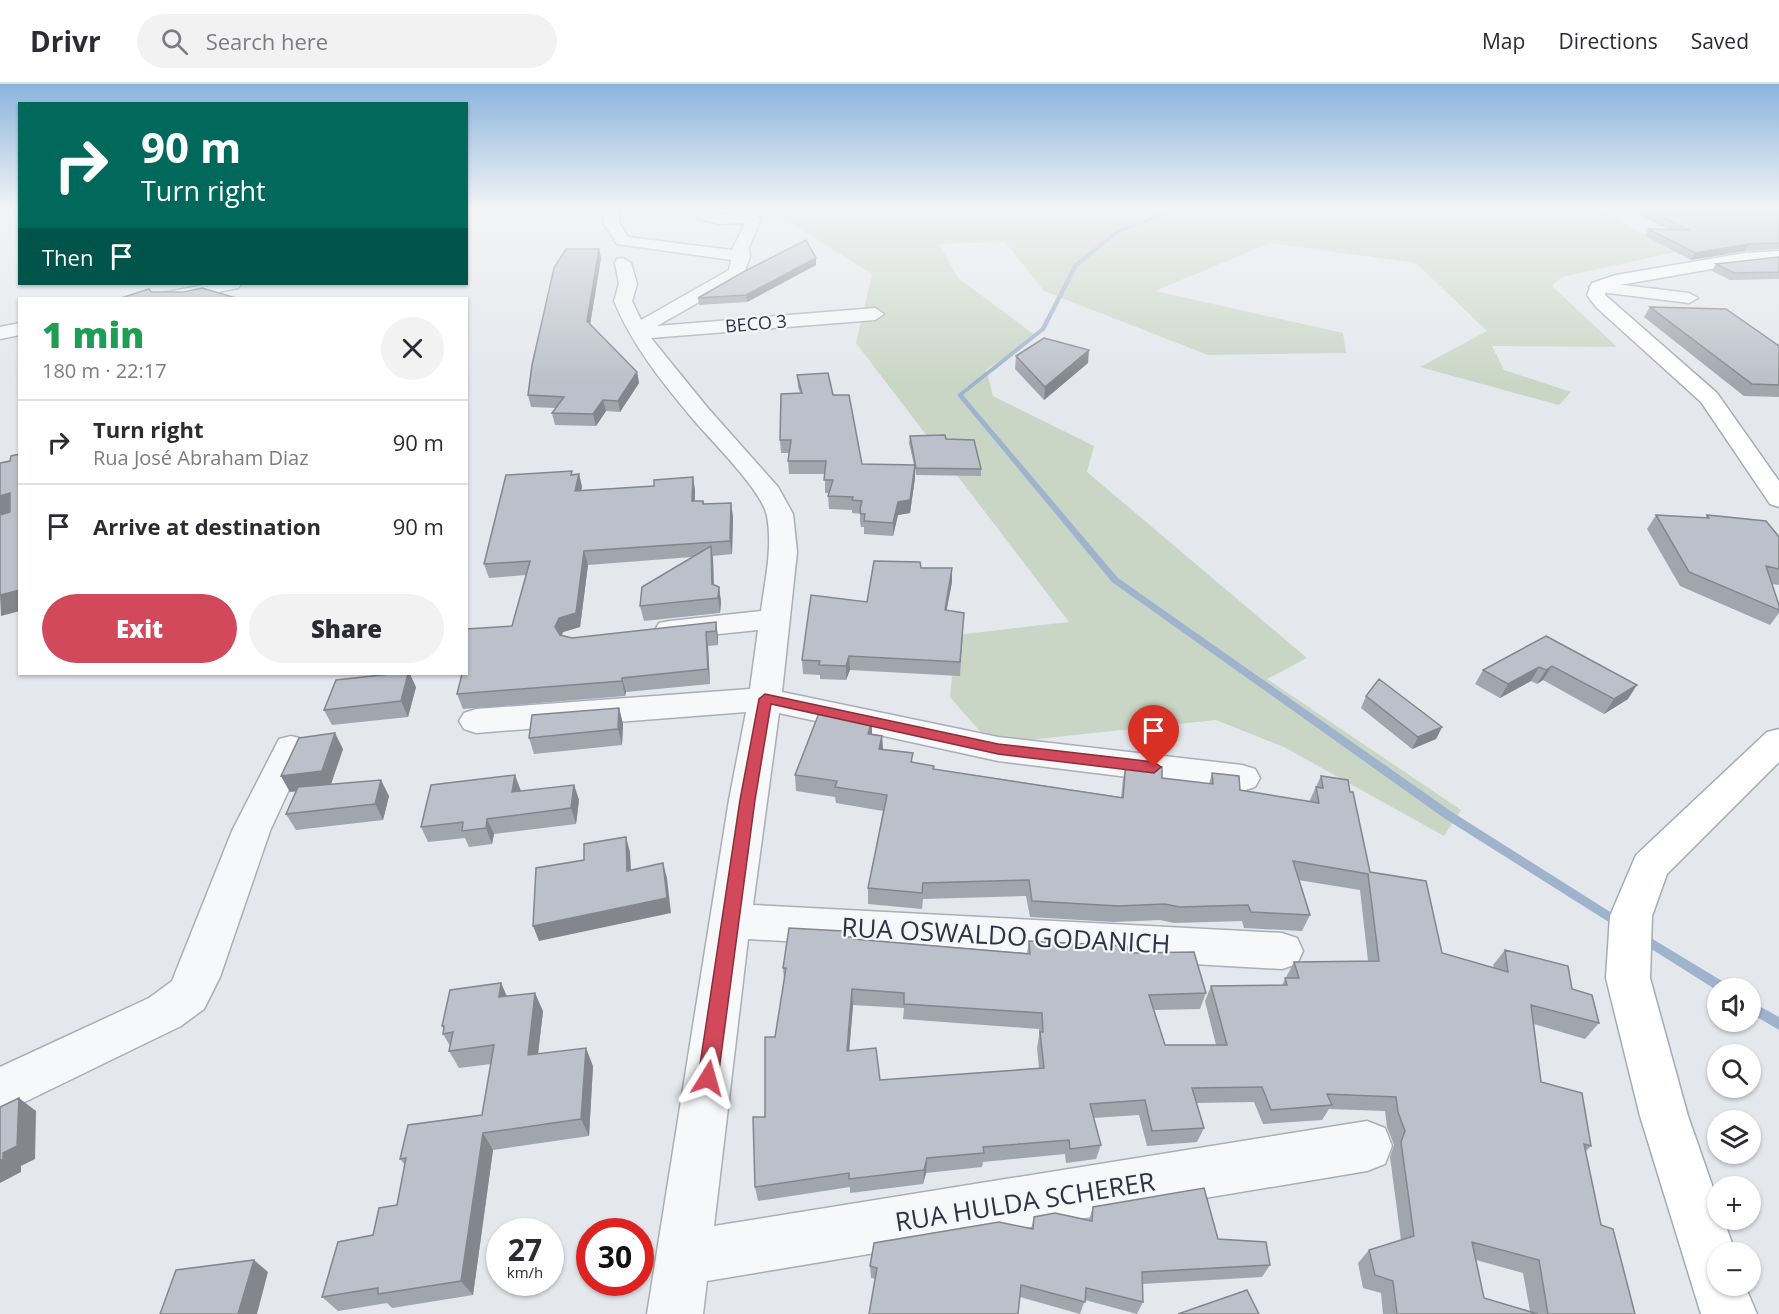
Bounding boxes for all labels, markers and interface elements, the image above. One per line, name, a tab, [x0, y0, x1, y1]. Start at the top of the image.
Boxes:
search box	[137, 14, 557, 68]
text: Drivr	[30, 22, 101, 60]
icon: search	[158, 25, 191, 58]
text: Search here	[206, 26, 328, 56]
text: Map	[1482, 27, 1525, 55]
text: Directions	[1558, 27, 1658, 55]
text: Saved	[1691, 27, 1749, 55]
text: 90 m	[141, 118, 241, 175]
icon: right	[42, 126, 120, 204]
text: Turn right	[141, 172, 266, 209]
icon: arrive	[105, 240, 138, 273]
text: Then	[42, 242, 93, 272]
street label: BECO 3	[724, 308, 788, 338]
text: 1 min	[42, 310, 144, 359]
button: close	[381, 317, 444, 380]
text: 180 m · 22:17	[42, 357, 167, 384]
text: Turn right	[93, 414, 204, 444]
icon: right	[42, 426, 75, 459]
text: 90 m	[393, 427, 444, 457]
text: Rua José Abraham Diaz	[93, 444, 309, 471]
icon: arrive	[42, 510, 75, 543]
text: Arrive at destination	[93, 511, 321, 541]
text: 90 m	[393, 511, 444, 541]
button: Exit	[42, 594, 237, 663]
button: Share	[249, 594, 444, 663]
pin	[1128, 705, 1179, 767]
icon: arrive	[1137, 714, 1170, 747]
street label: RUA OSWALDO GODANICH	[841, 908, 1171, 962]
map controls	[1707, 978, 1761, 1296]
button: sound	[1707, 978, 1761, 1032]
button: search	[1707, 1044, 1761, 1098]
position arrow	[676, 1046, 740, 1110]
button: layers	[1707, 1110, 1761, 1164]
street label: RUA HULDA SCHERER	[892, 1163, 1157, 1239]
button: +	[1707, 1176, 1761, 1230]
speed limit sign: 30	[576, 1218, 654, 1296]
text: 27	[508, 1229, 542, 1270]
button: −	[1707, 1242, 1761, 1296]
text: km/h	[507, 1262, 543, 1282]

